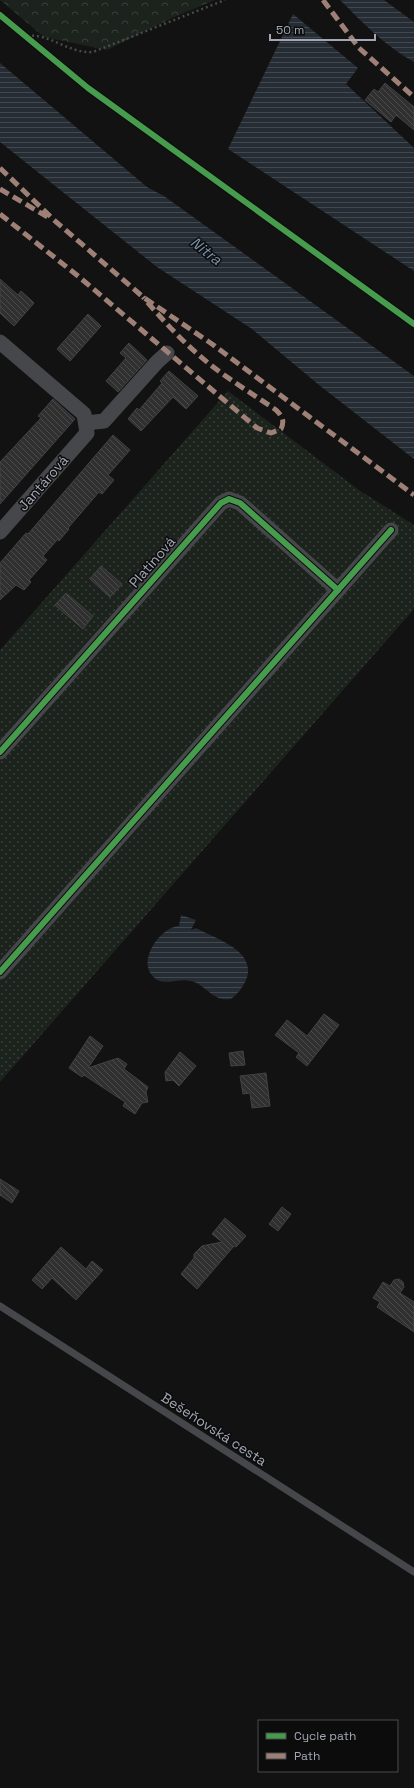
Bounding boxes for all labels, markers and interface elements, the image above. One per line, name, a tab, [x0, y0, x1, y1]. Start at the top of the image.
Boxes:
scale bar	[270, 16, 375, 42]
text: 50 m	[276, 22, 304, 38]
water label: Nitra	[187, 232, 226, 269]
street label: Jantárová	[14, 452, 72, 514]
street label: Platinová	[125, 533, 179, 591]
street label: Bešeňovská cesta	[158, 1388, 270, 1470]
legend	[258, 1720, 398, 1772]
text: Cycle path	[294, 1728, 356, 1744]
text: Path	[294, 1748, 320, 1764]

